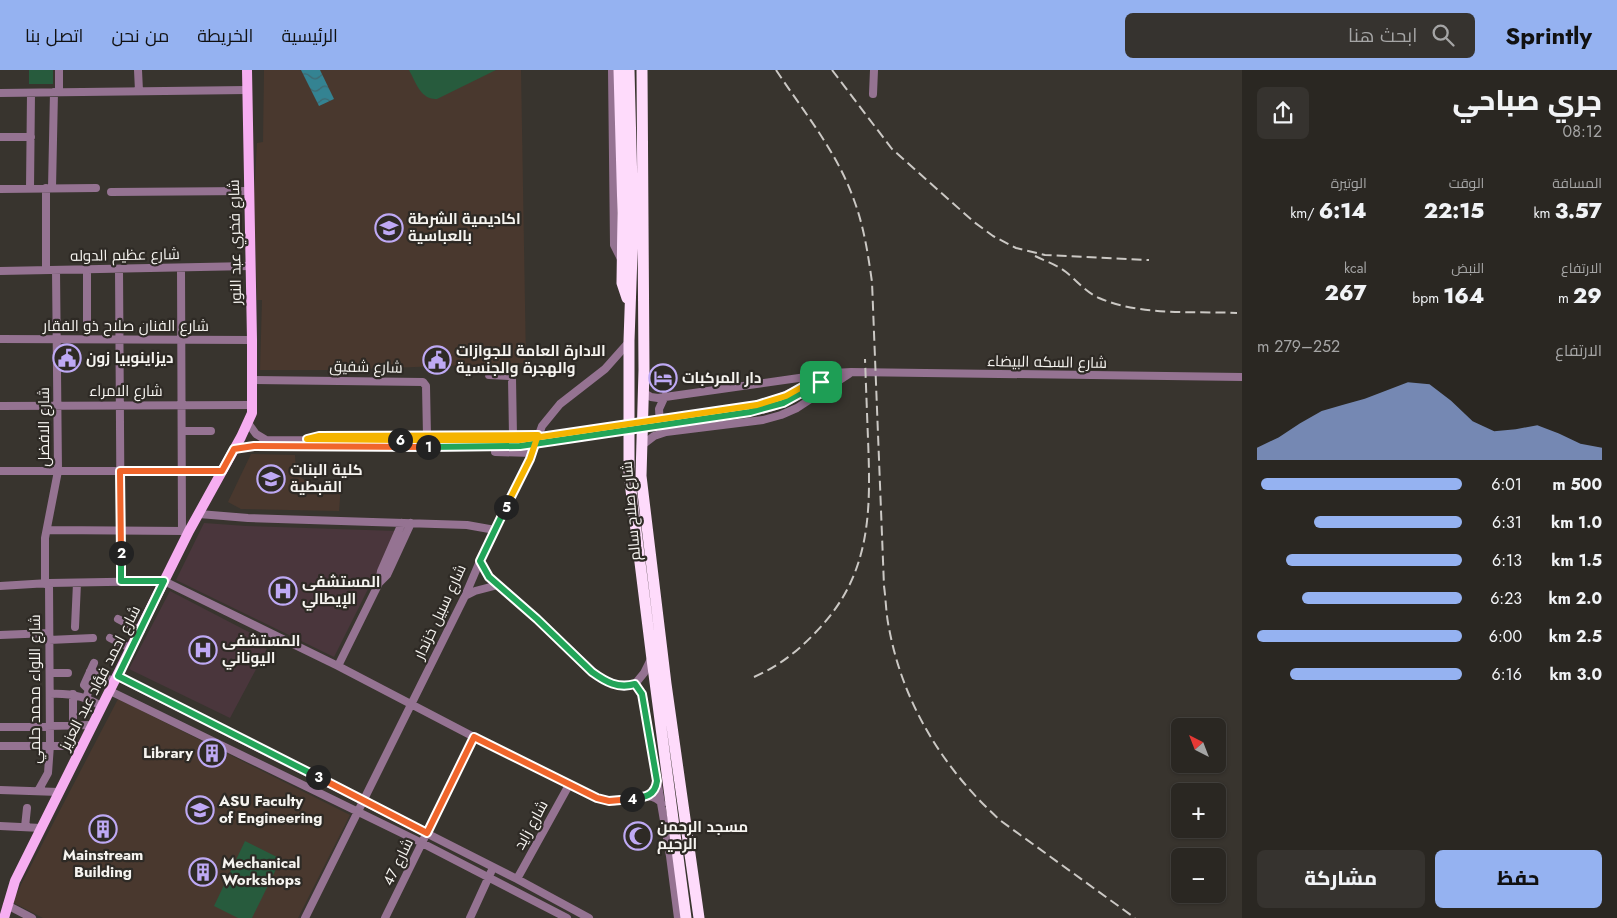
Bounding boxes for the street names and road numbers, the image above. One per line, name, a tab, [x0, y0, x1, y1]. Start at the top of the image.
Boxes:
street label: شارع فخري عبد النور	[223, 179, 248, 306]
street label: شارع عظيم الدوله	[70, 243, 180, 267]
street label: شارع الفنان صلاح ذو الفقار	[42, 315, 209, 337]
street label: شارع السكه البيضاء	[987, 350, 1107, 374]
street label: شارع شفيق	[329, 355, 403, 379]
street label: شارع الامراء	[89, 380, 163, 402]
street label: شارع الافضل	[33, 387, 55, 467]
street label: شارع صلاح سالم	[616, 460, 646, 562]
street label: شارع سبيل خزندار	[408, 561, 472, 664]
street label: شارع احمد فؤاد عبد العزيز	[53, 602, 146, 755]
street label: شارع اللواء محمد حلمي	[24, 614, 47, 764]
street label: شارع زايد	[508, 796, 554, 854]
street label: شارع 47	[377, 835, 419, 889]

